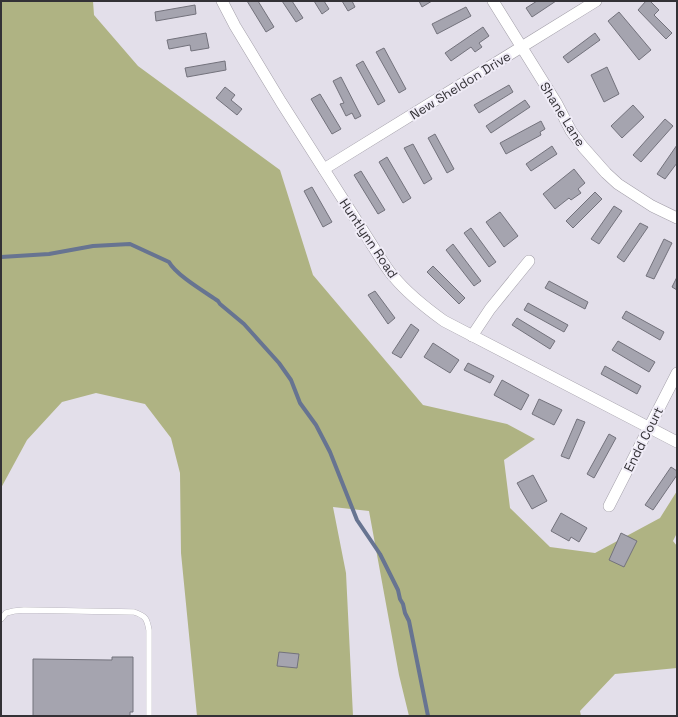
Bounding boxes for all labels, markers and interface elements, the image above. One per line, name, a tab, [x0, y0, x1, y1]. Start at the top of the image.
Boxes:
street label: New Sheldon Drive	[407, 48, 514, 123]
street label: Shane Lane	[536, 79, 589, 150]
street label: Huntlynn Road	[336, 195, 402, 281]
street label: Endd Court	[620, 404, 667, 475]

